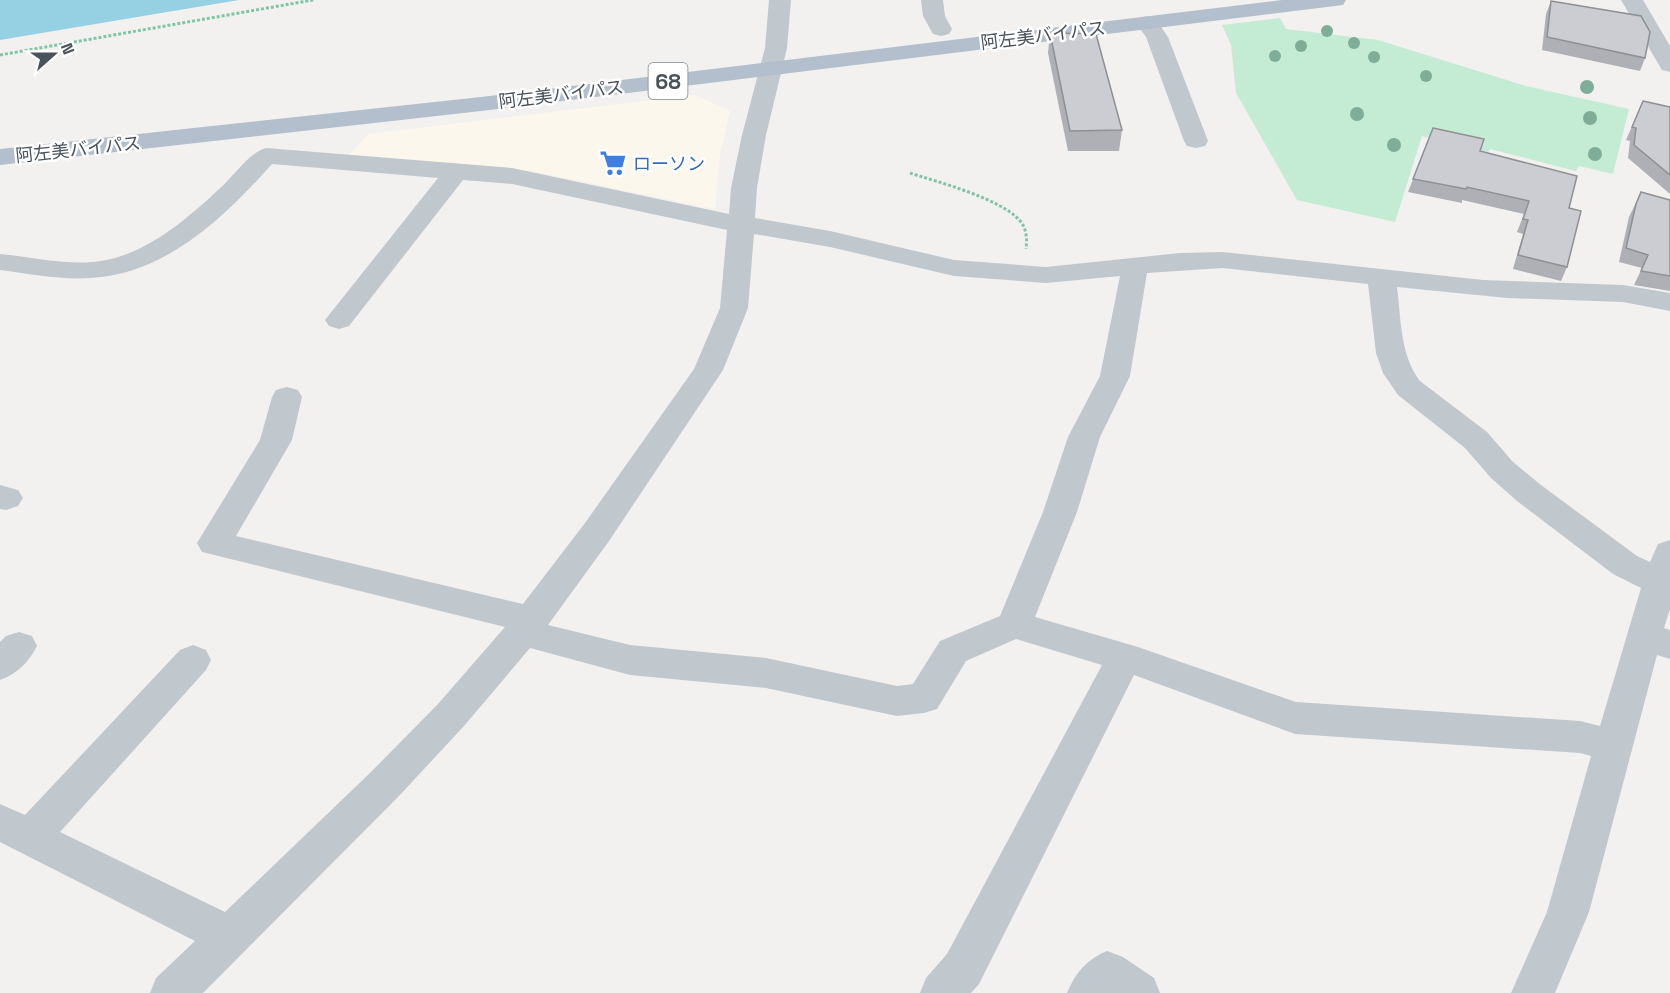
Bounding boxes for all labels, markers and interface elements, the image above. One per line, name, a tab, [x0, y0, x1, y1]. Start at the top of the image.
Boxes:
street label: 阿左美バイパス	[979, 16, 1107, 54]
north arrow	[24, 24, 84, 84]
text: N	[56, 40, 79, 58]
road number: 68	[648, 63, 688, 99]
street label: 阿左美バイパス	[497, 75, 625, 113]
street label: 阿左美バイパス	[14, 131, 142, 167]
supermarket icon: ローソン	[598, 148, 628, 178]
place label: ローソン	[633, 152, 705, 175]

